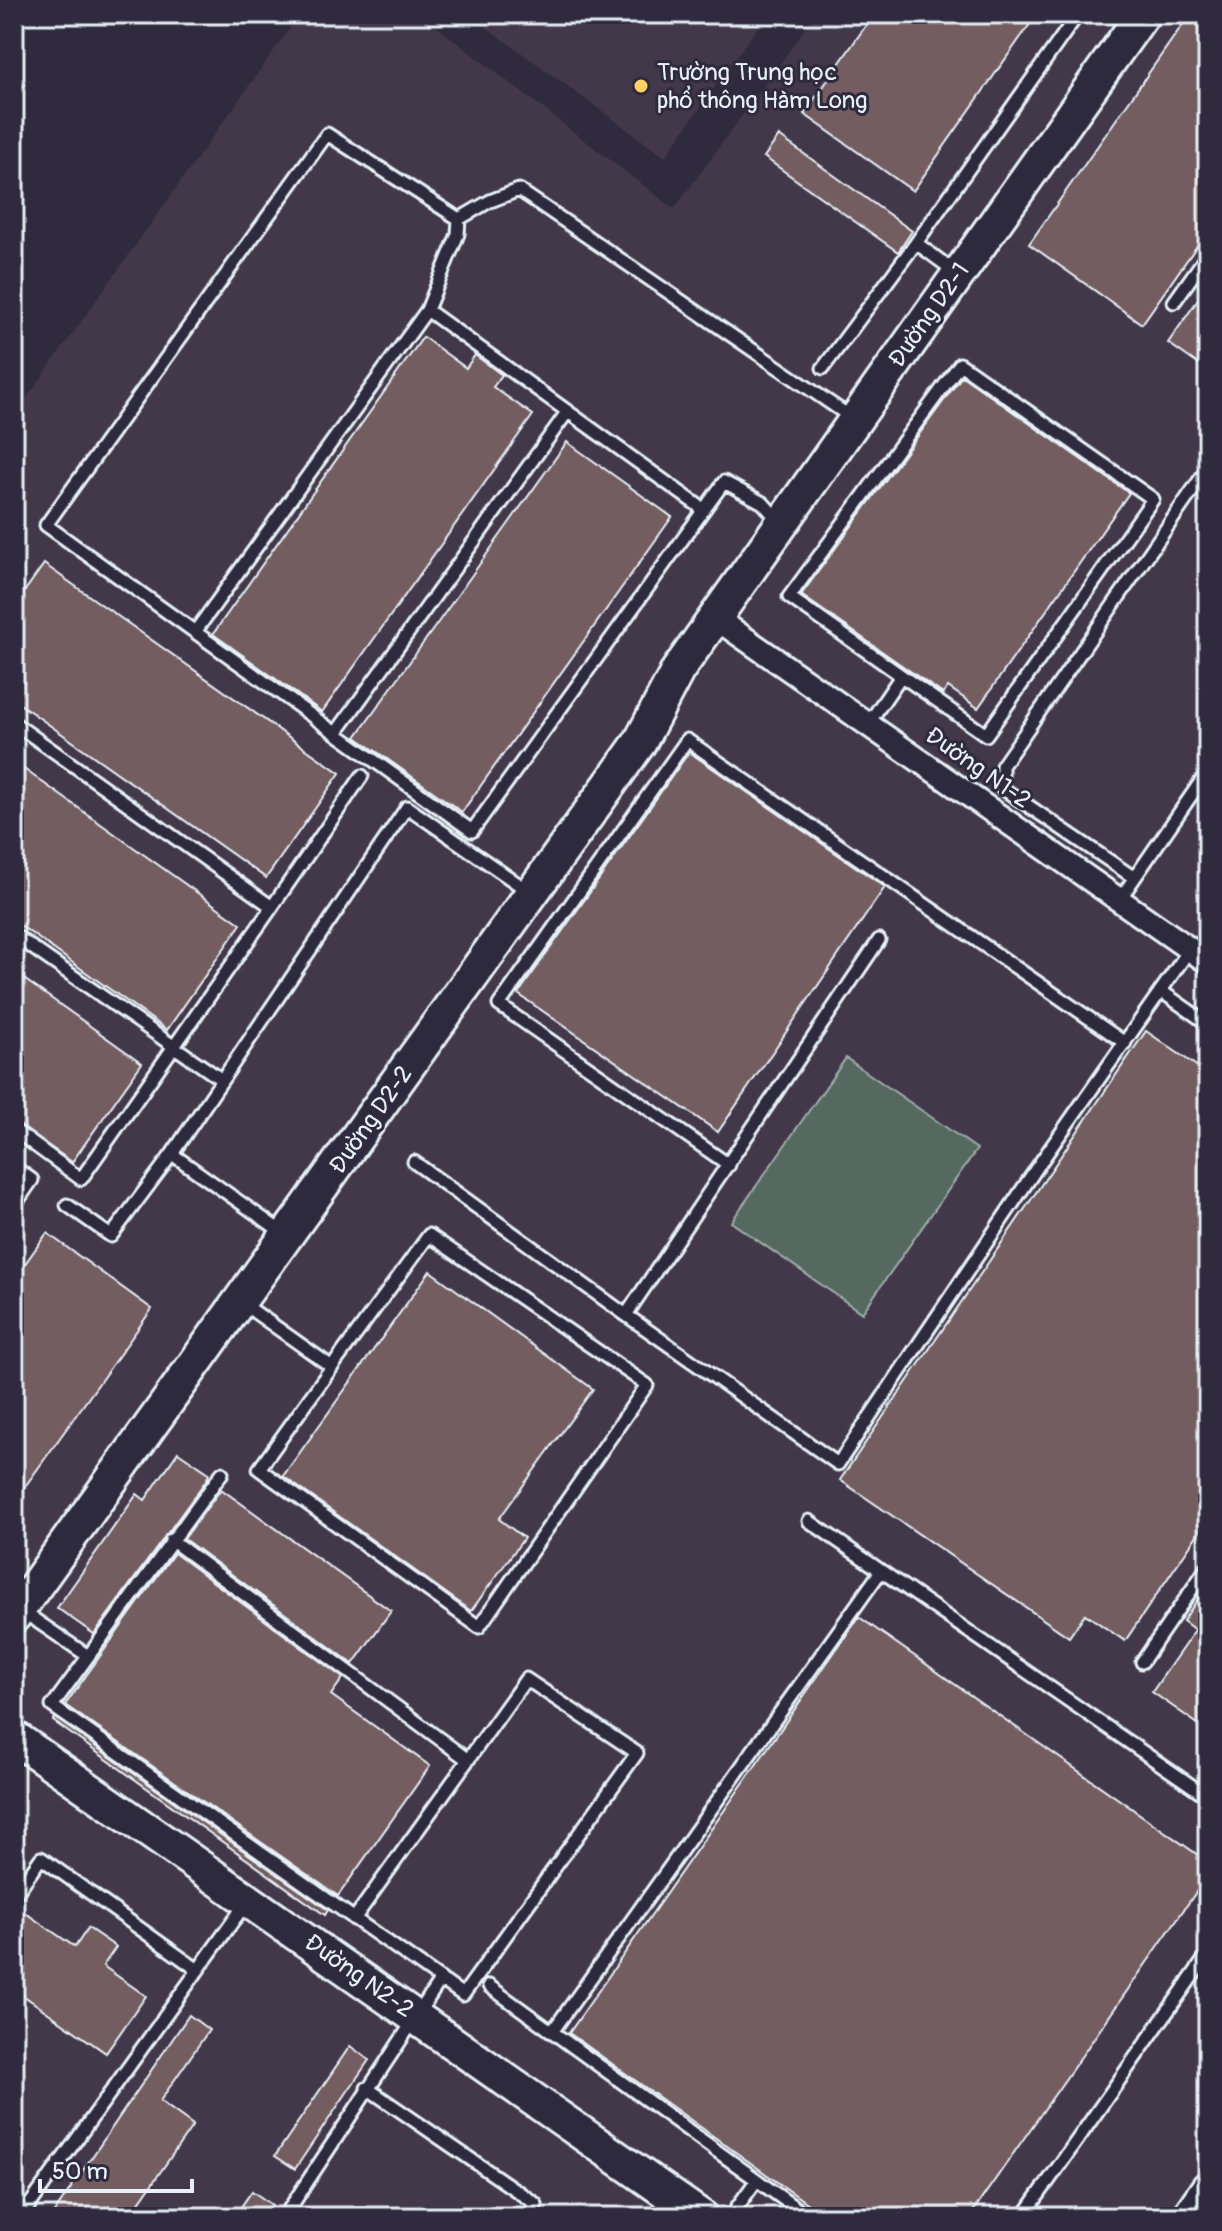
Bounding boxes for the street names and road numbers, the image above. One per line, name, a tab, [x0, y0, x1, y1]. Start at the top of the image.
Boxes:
street label: Đường D2-1	[882, 257, 976, 373]
street label: Đường N1-2	[920, 721, 1036, 815]
street label: Đường D2-2	[323, 1060, 419, 1180]
street label: Đường N2-2	[299, 1928, 419, 2024]

